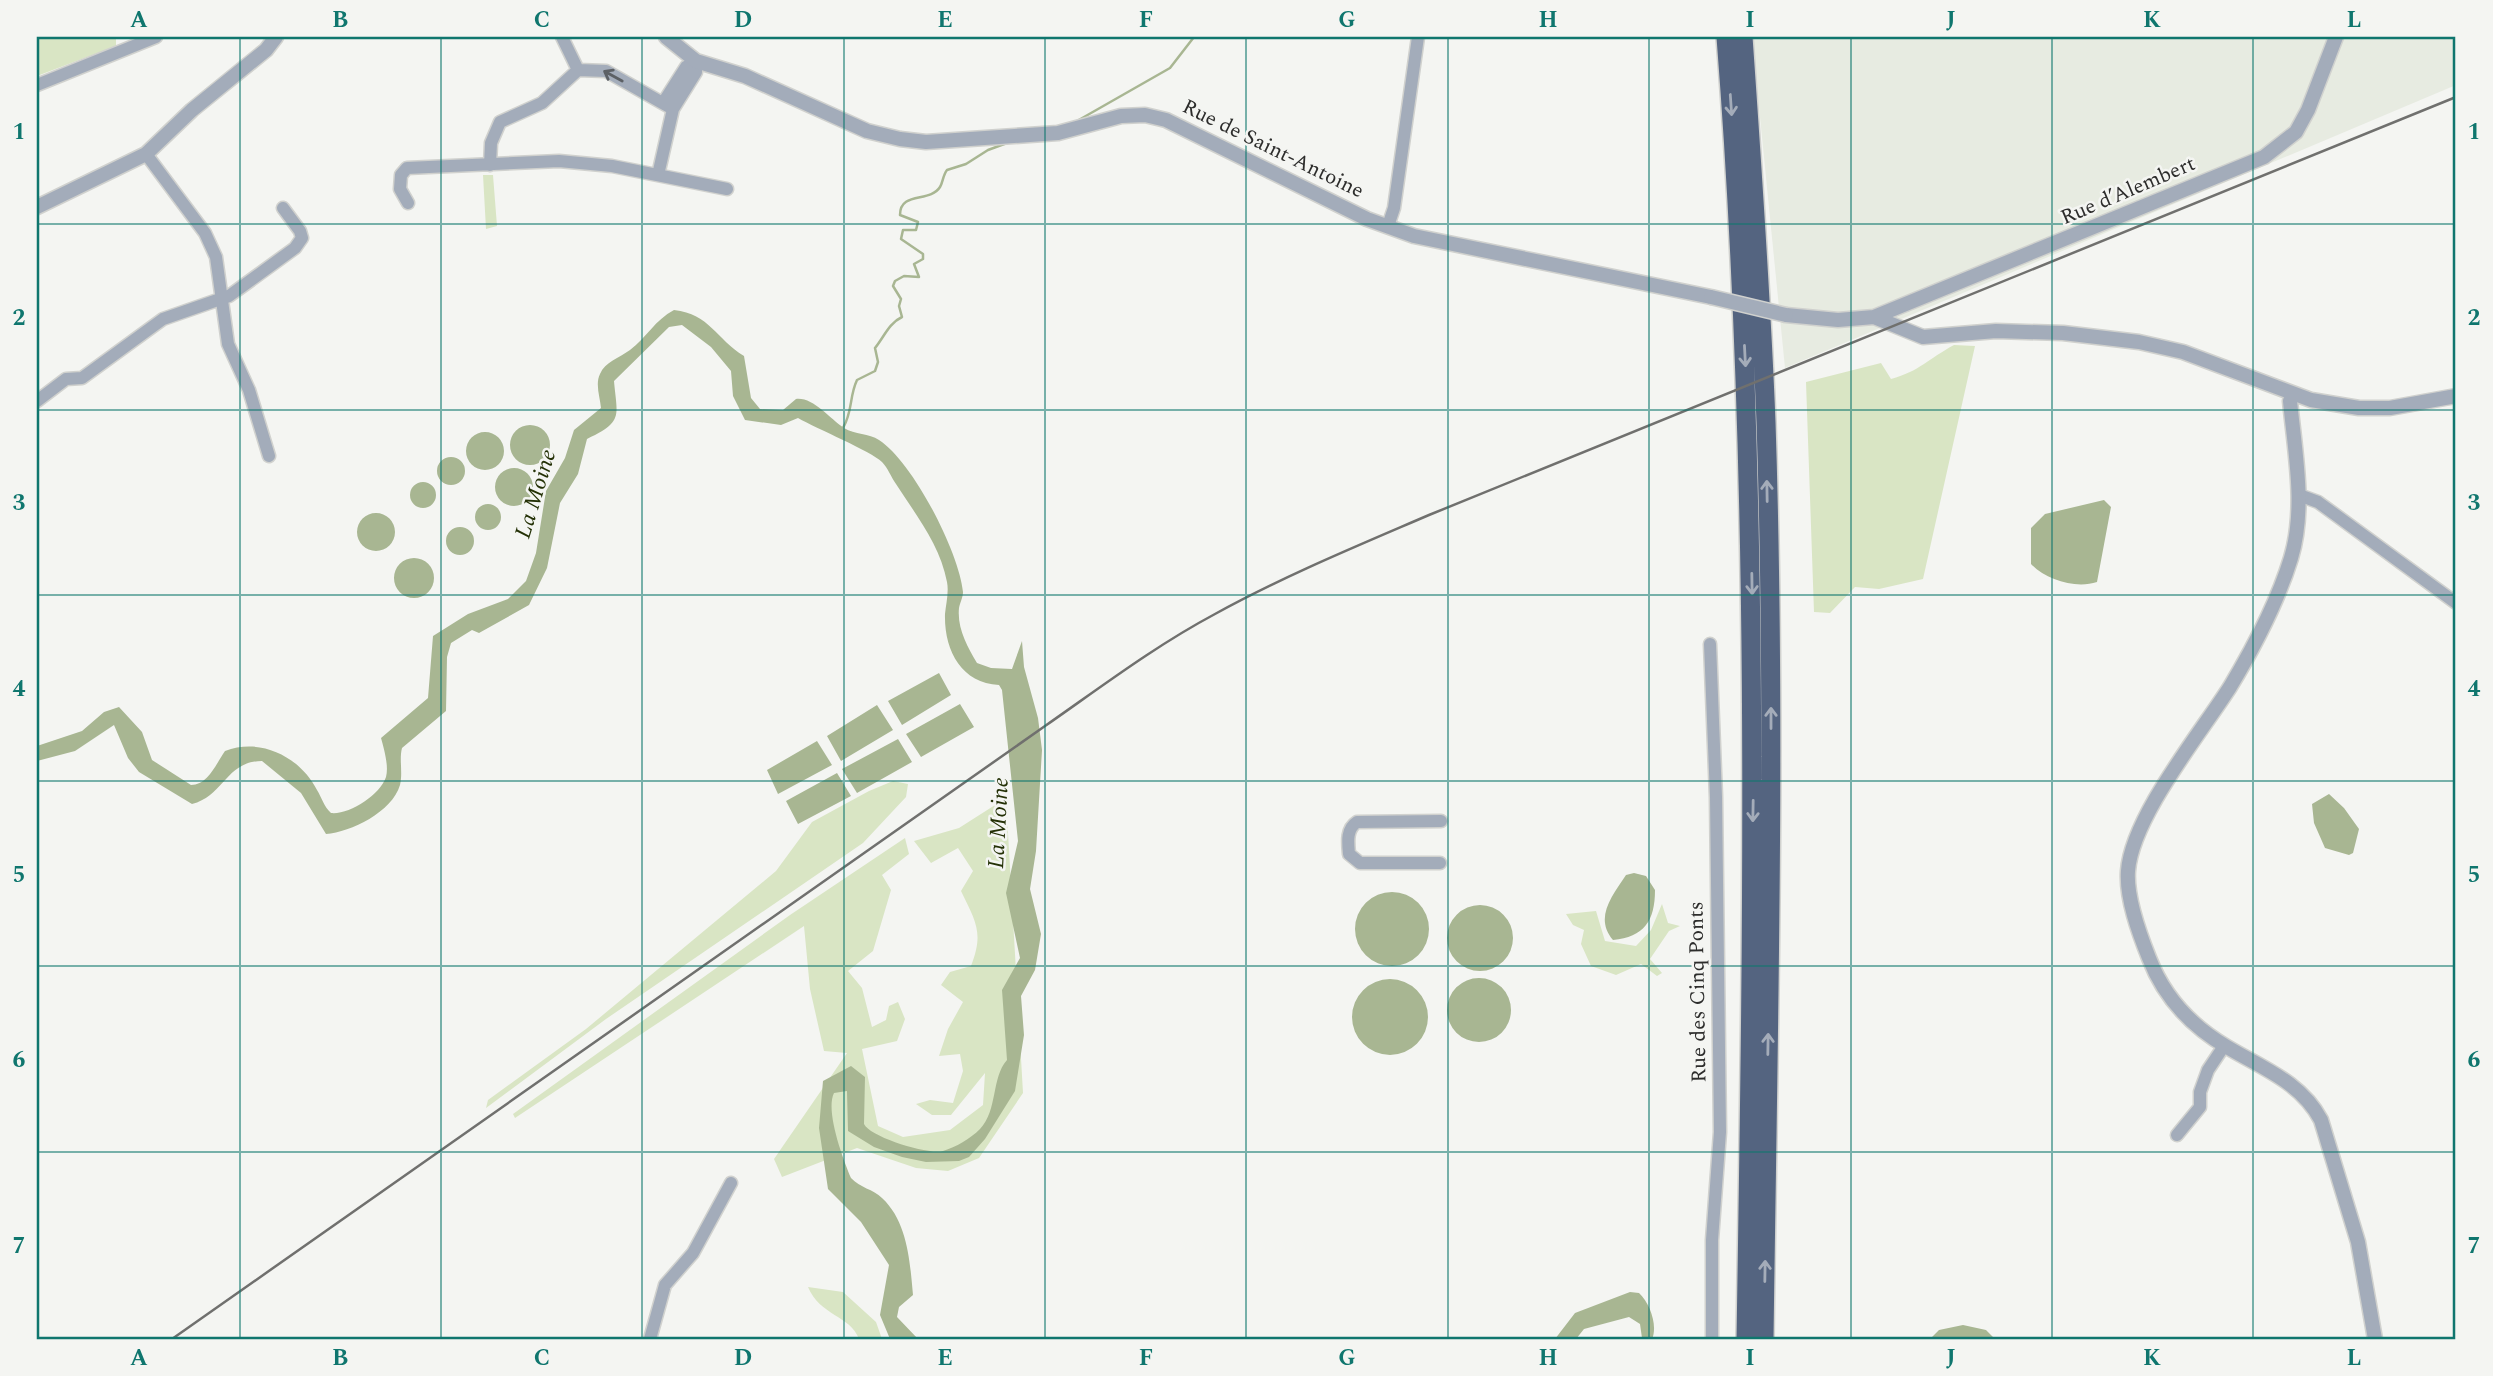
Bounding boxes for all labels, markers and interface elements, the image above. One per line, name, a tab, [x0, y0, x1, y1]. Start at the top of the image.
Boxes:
text: A	[130, 3, 148, 38]
text: B	[332, 3, 348, 38]
text: C	[534, 3, 550, 38]
text: D	[734, 3, 752, 38]
text: E	[937, 3, 953, 38]
text: F	[1139, 3, 1153, 38]
text: G	[1338, 3, 1356, 38]
text: H	[1538, 3, 1558, 38]
text: I	[1745, 3, 1755, 38]
text: J	[1946, 3, 1956, 38]
text: K	[2143, 3, 2161, 38]
text: L	[2347, 3, 2361, 38]
one-way arrow	[604, 69, 624, 83]
street label: Rue de Saint-Antoine	[1177, 91, 1369, 207]
one-way arrow	[1725, 93, 1738, 116]
text: 1	[13, 115, 25, 150]
text: 1	[2468, 115, 2480, 150]
street label: Rue d’Alembert	[2056, 148, 2200, 234]
text: 2	[13, 301, 26, 336]
text: 2	[2468, 301, 2481, 336]
one-way arrow	[1739, 345, 1752, 367]
water label: La Moine	[506, 445, 566, 543]
one-way arrow	[1761, 479, 1774, 502]
text: 3	[13, 486, 26, 521]
text: 3	[2468, 486, 2481, 521]
one-way arrow	[1745, 572, 1759, 595]
text: 4	[13, 672, 26, 707]
text: 4	[2468, 672, 2481, 707]
one-way arrow	[1764, 707, 1778, 730]
water label: La Moine	[979, 776, 1019, 870]
one-way arrow	[1746, 800, 1759, 823]
text: 5	[13, 858, 25, 893]
text: 5	[2468, 858, 2480, 893]
street label: Rue des Cinq Ponts	[1680, 901, 1716, 1083]
one-way arrow	[1761, 1032, 1775, 1055]
text: 6	[13, 1043, 26, 1078]
text: 6	[2468, 1043, 2481, 1078]
text: 7	[13, 1229, 25, 1264]
text: 7	[2468, 1229, 2480, 1264]
one-way arrow	[1758, 1260, 1772, 1283]
text: A	[130, 1341, 148, 1376]
text: B	[332, 1341, 348, 1376]
text: C	[534, 1341, 550, 1376]
text: D	[734, 1341, 752, 1376]
text: E	[937, 1341, 953, 1376]
text: F	[1139, 1341, 1153, 1376]
text: G	[1338, 1341, 1356, 1376]
text: H	[1538, 1341, 1558, 1376]
text: I	[1745, 1341, 1755, 1376]
text: J	[1946, 1341, 1956, 1376]
text: K	[2143, 1341, 2161, 1376]
text: L	[2347, 1341, 2361, 1376]

